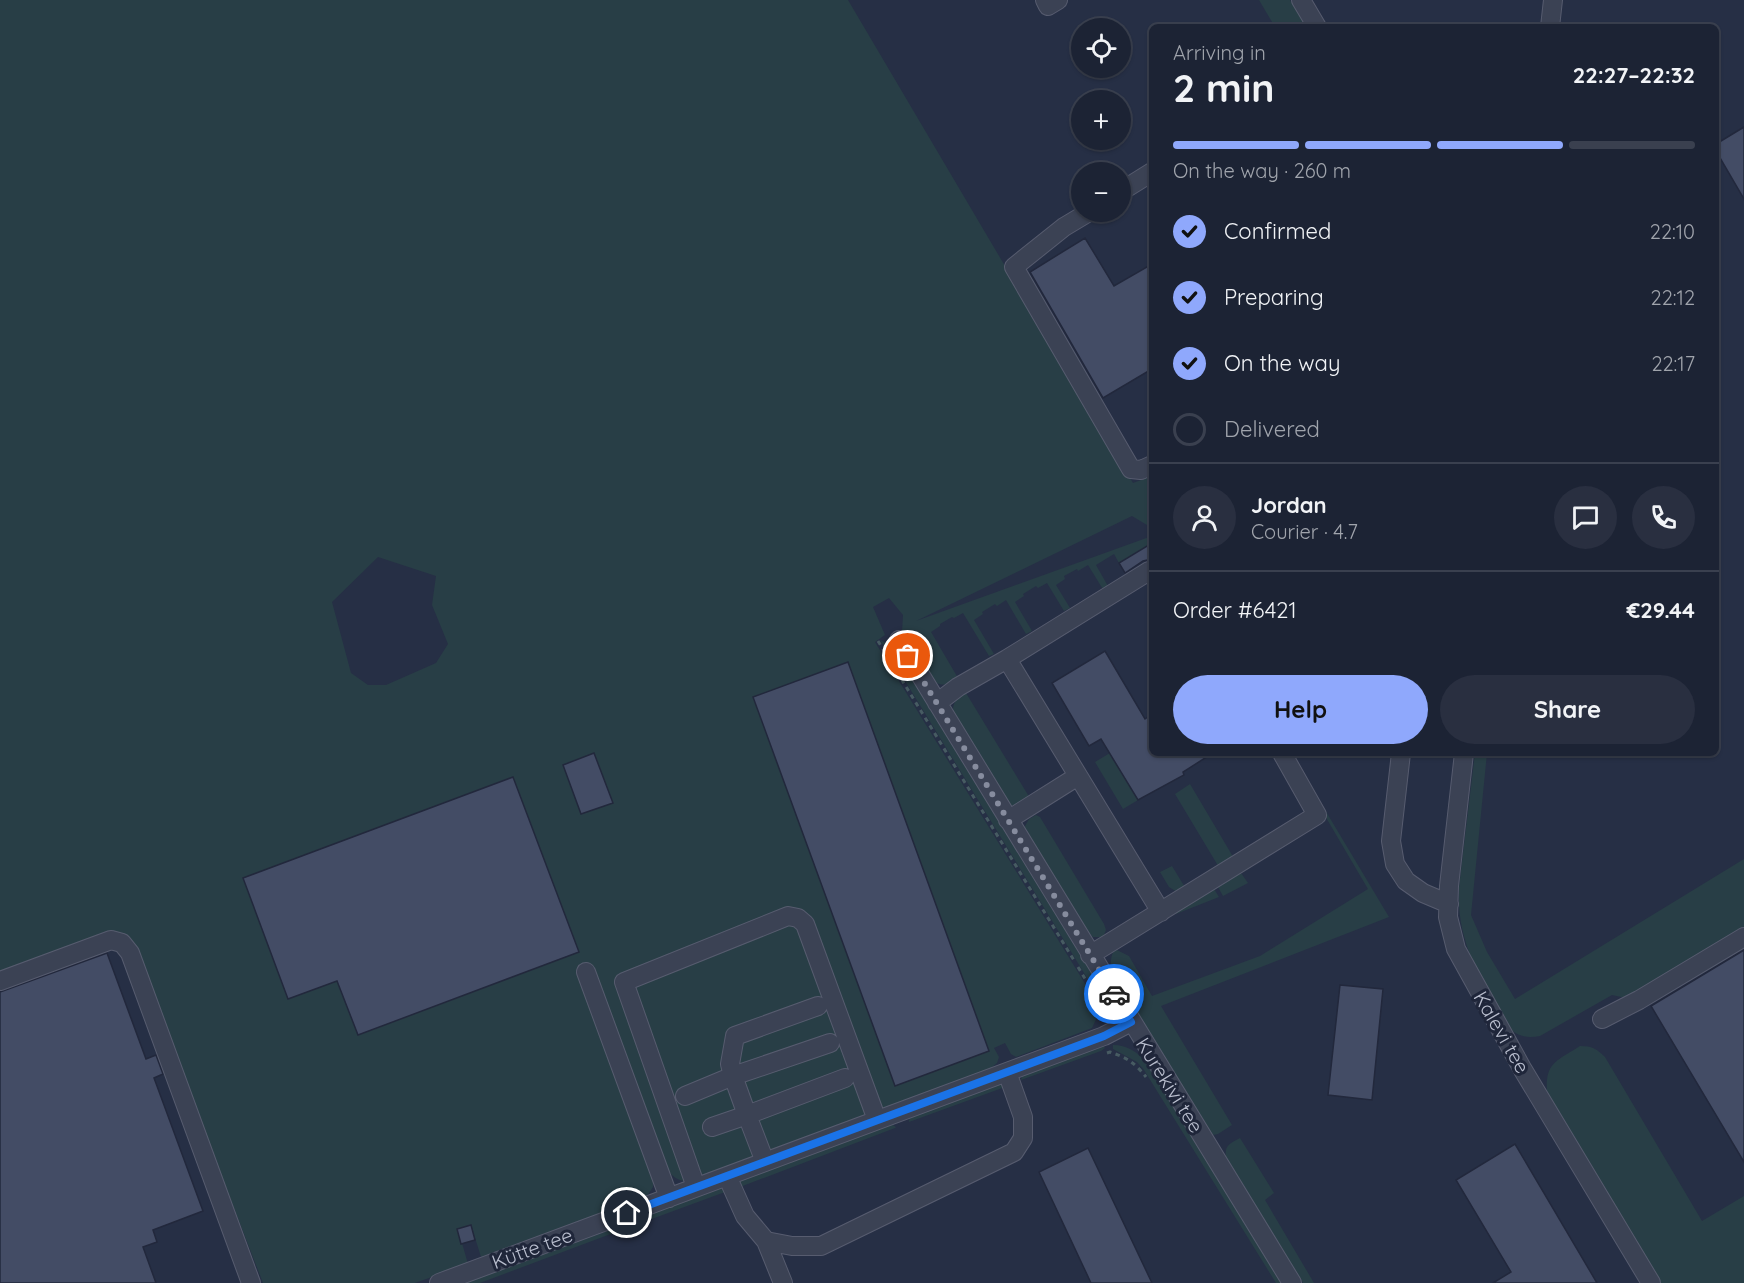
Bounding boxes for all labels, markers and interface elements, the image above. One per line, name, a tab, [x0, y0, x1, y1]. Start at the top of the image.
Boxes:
map controls	[1071, 18, 1131, 222]
button: locate	[1071, 18, 1131, 78]
text: Arriving in	[1173, 40, 1266, 65]
text: 22:27–22:32	[1573, 61, 1695, 89]
text: 2 min	[1173, 63, 1275, 112]
button: +	[1071, 90, 1131, 150]
text: On the way · 260 m	[1173, 158, 1351, 183]
button: −	[1071, 162, 1131, 222]
icon: check	[1173, 215, 1206, 248]
text: Confirmed	[1224, 217, 1331, 245]
text: 22:10	[1650, 219, 1695, 244]
icon: check	[1173, 281, 1206, 314]
text: Preparing	[1224, 283, 1324, 311]
text: 22:12	[1651, 285, 1695, 310]
icon: check	[1173, 347, 1206, 380]
text: On the way	[1224, 349, 1340, 377]
text: 22:17	[1651, 351, 1695, 376]
text: Delivered	[1224, 415, 1320, 443]
button: person	[1173, 486, 1236, 549]
button: chat	[1554, 486, 1617, 549]
button: phone	[1632, 486, 1695, 549]
text: Jordan	[1251, 491, 1327, 519]
text: Courier · 4.7	[1251, 519, 1358, 544]
text: Order #6421	[1173, 596, 1297, 624]
text: €29.44	[1626, 596, 1695, 624]
pin	[882, 630, 933, 681]
icon: bag	[891, 639, 924, 672]
button: Help	[1173, 675, 1428, 744]
button: Share	[1440, 675, 1695, 744]
courier	[1084, 964, 1144, 1024]
icon: car	[1098, 978, 1131, 1011]
street label: Kalevi tee	[1468, 986, 1536, 1078]
street label: Kurekivi tee	[1131, 1033, 1209, 1137]
pin	[601, 1187, 652, 1238]
icon: home	[610, 1196, 643, 1229]
street label: Kütte tee	[488, 1222, 576, 1274]

